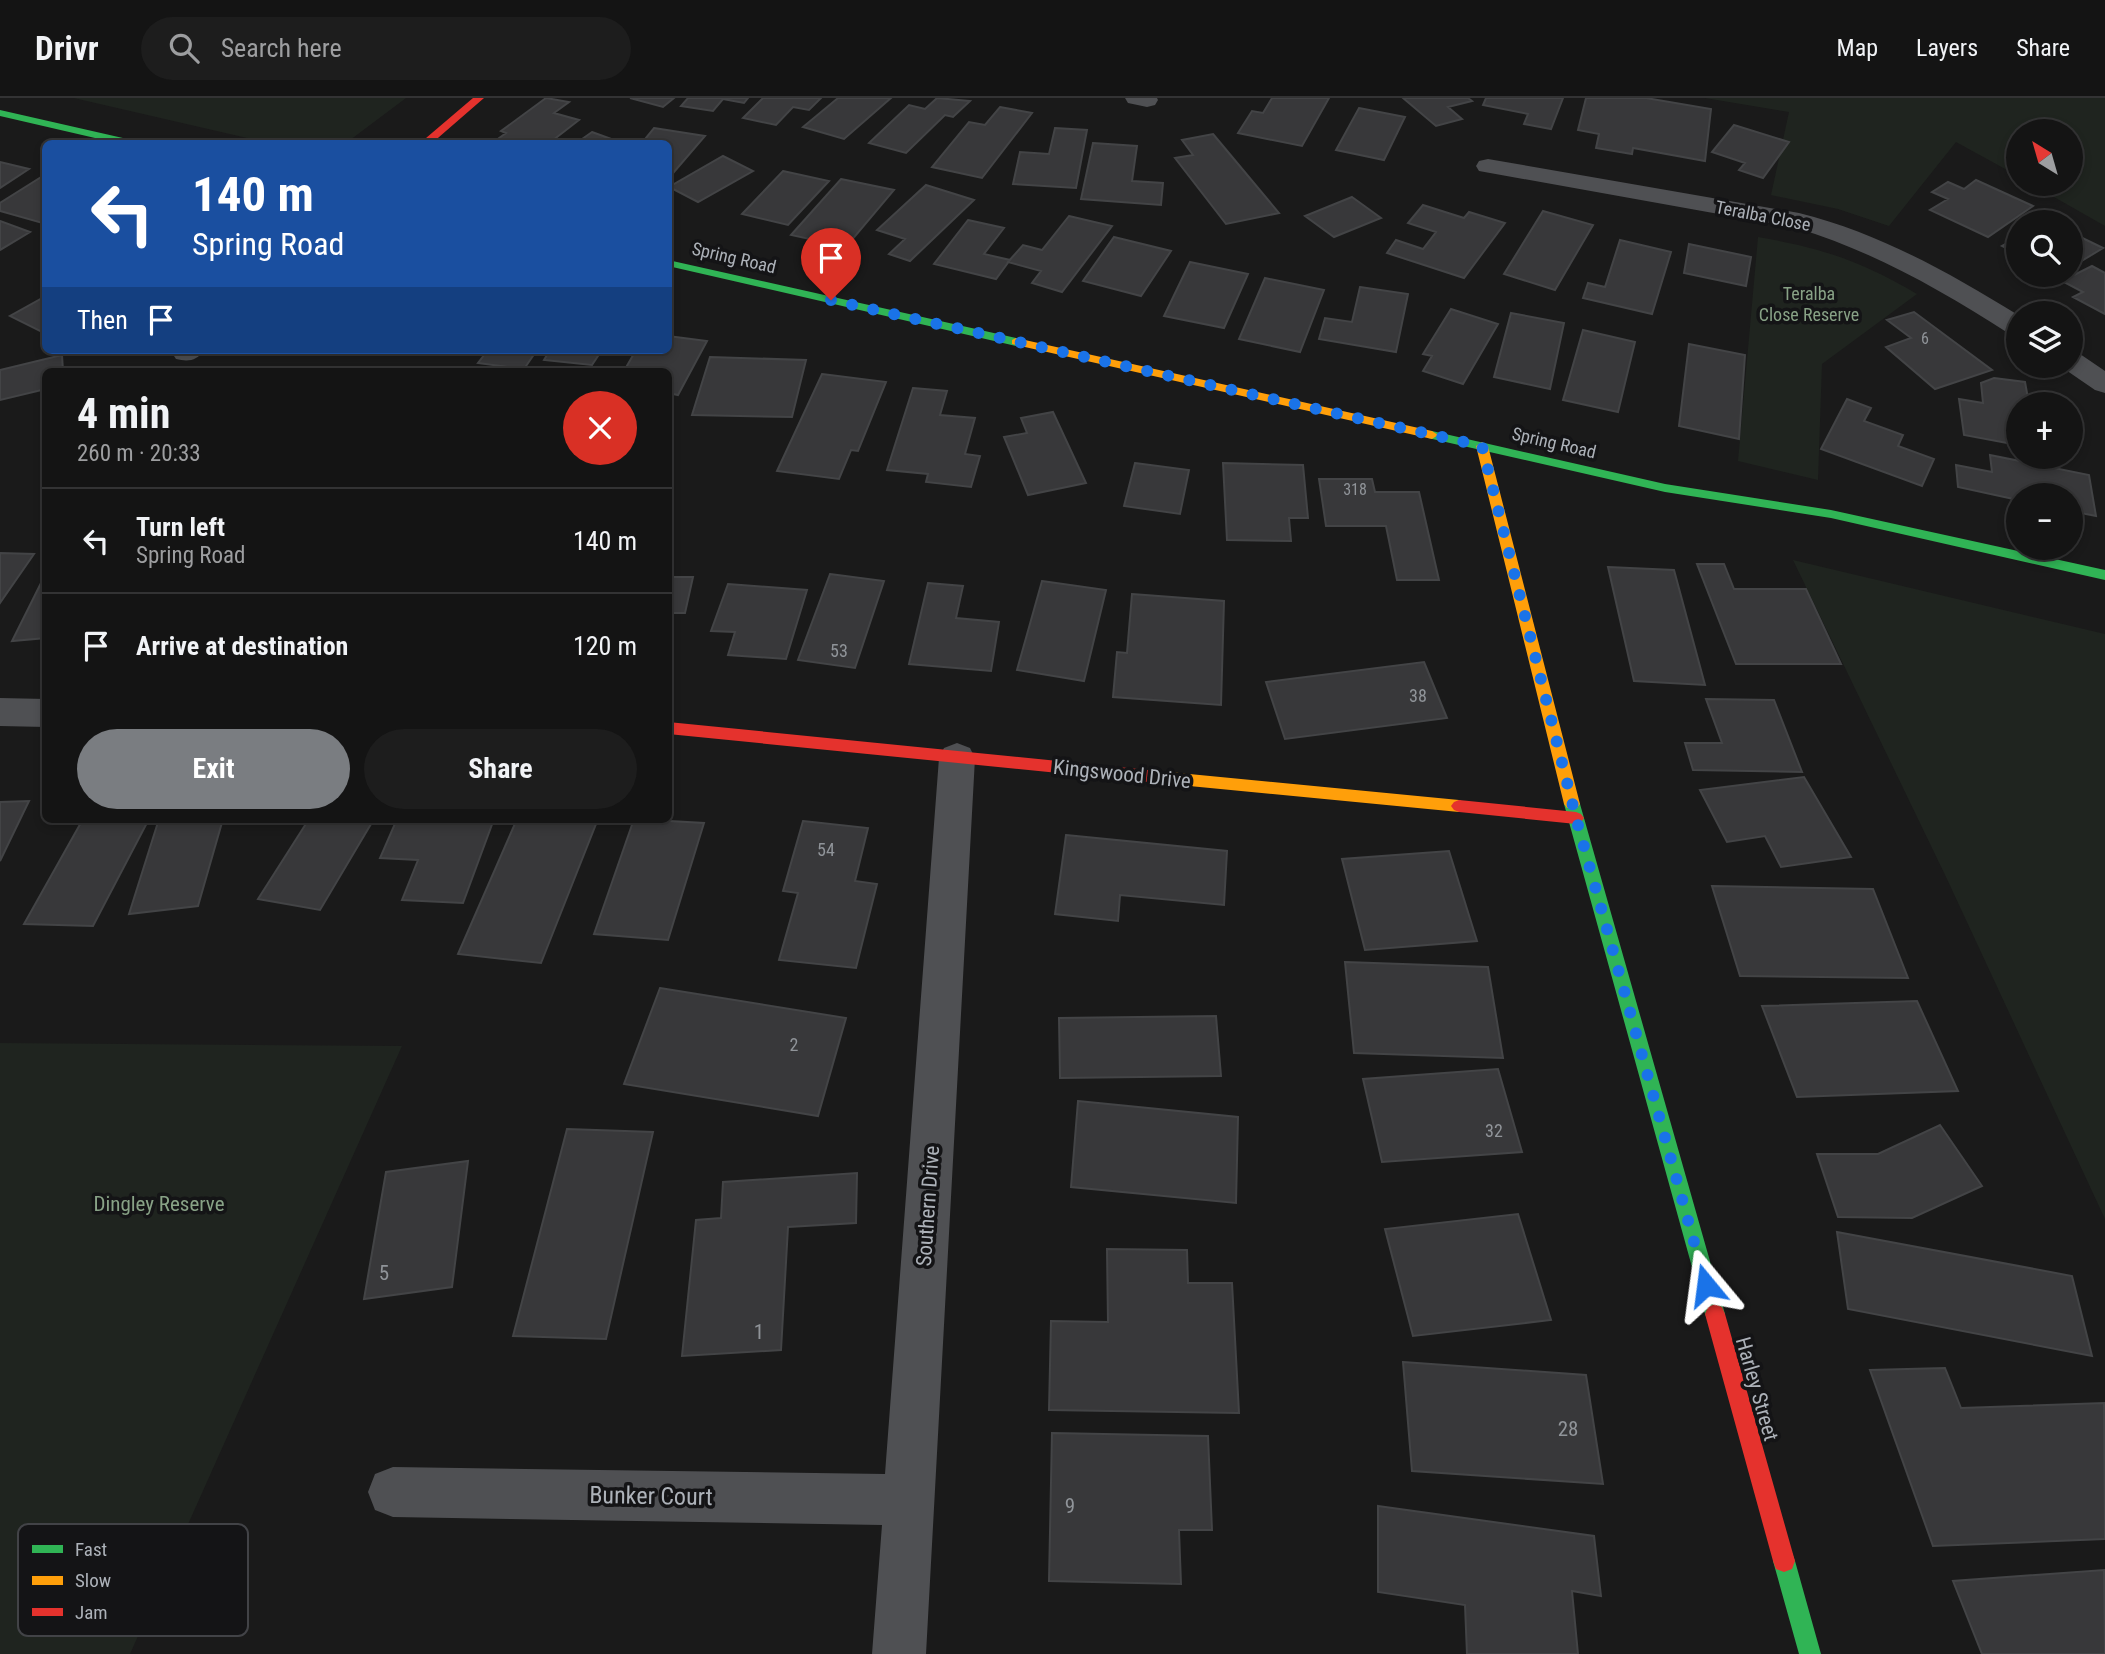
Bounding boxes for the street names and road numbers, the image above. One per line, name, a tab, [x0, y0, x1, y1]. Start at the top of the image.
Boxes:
street label: Teralba Close	[1714, 196, 1812, 235]
street label: Spring Road	[690, 238, 778, 277]
street label: Spring Road	[1510, 423, 1598, 462]
street label: Kingswood Drive	[1052, 755, 1192, 793]
street label: Southern Drive	[912, 1145, 944, 1267]
street label: Harley Street	[1731, 1334, 1783, 1444]
street label: Bunker Court	[589, 1481, 713, 1511]

